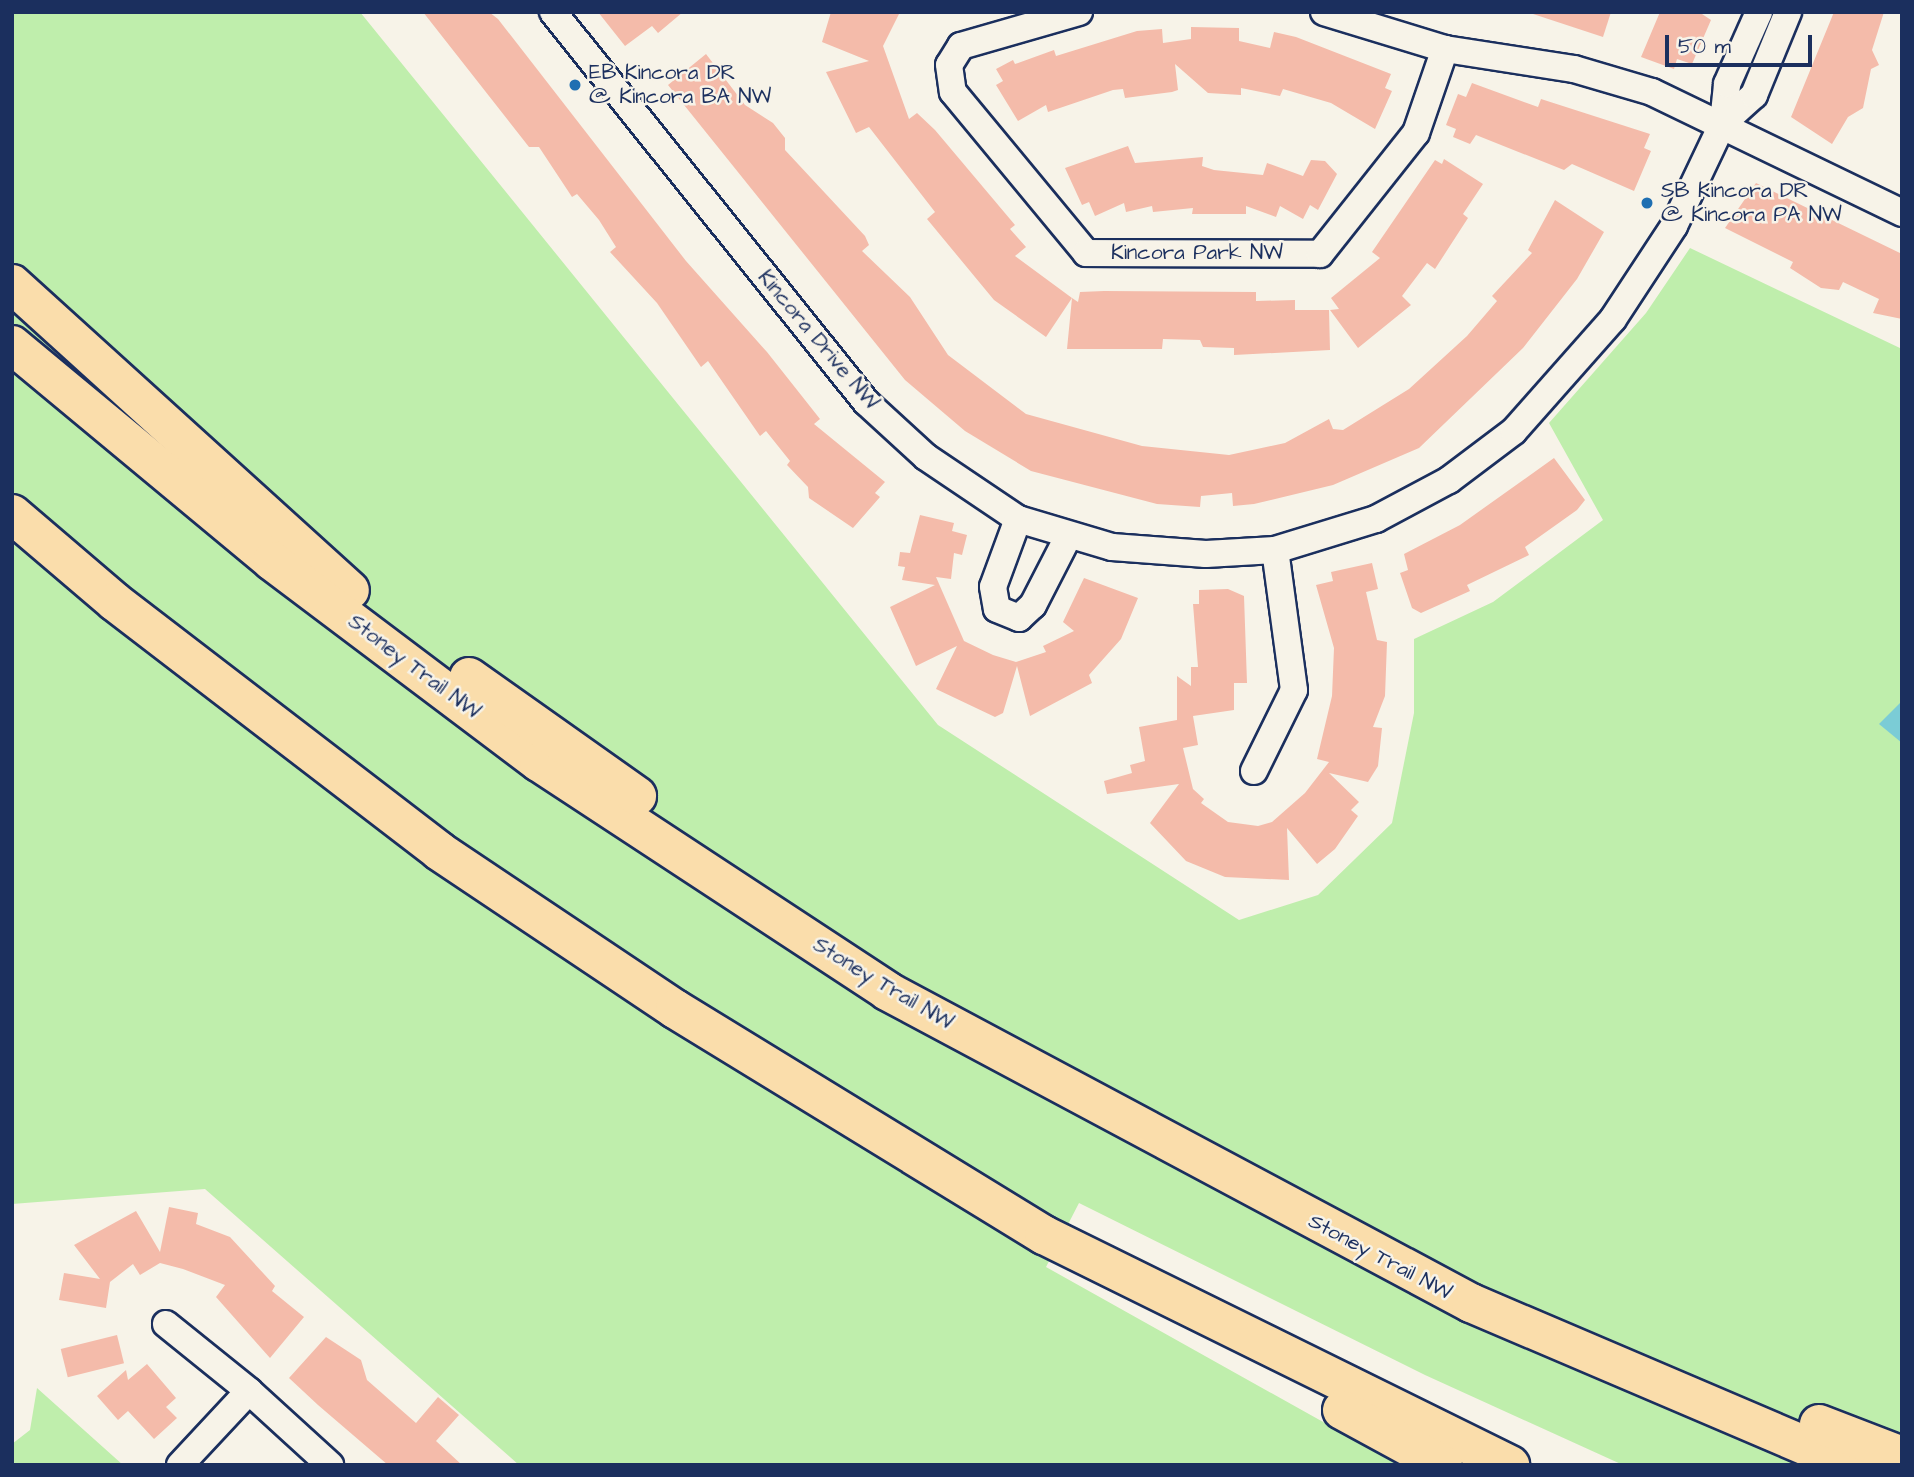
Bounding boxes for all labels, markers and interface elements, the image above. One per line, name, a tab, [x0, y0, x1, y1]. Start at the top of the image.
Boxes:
scale bar	[1669, 21, 1816, 65]
text: 50 m	[1678, 32, 1731, 61]
place label: EB Kincora DR @ Kincora BA NW	[589, 60, 771, 110]
marker: EB Kincora DR @ Kincora BA NW	[567, 77, 583, 93]
place label: SB Kincora DR @ Kincora PA NW	[1661, 178, 1842, 228]
marker: SB Kincora DR @ Kincora PA NW	[1639, 195, 1655, 211]
street label: Kincora Park NW	[1111, 240, 1283, 266]
street label: Kincora Drive NW	[752, 265, 884, 415]
street label: Stoney Trail NW	[343, 609, 485, 725]
street label: Stoney Trail NW	[808, 932, 958, 1036]
street label: Stoney Trail NW	[1304, 1209, 1456, 1305]

